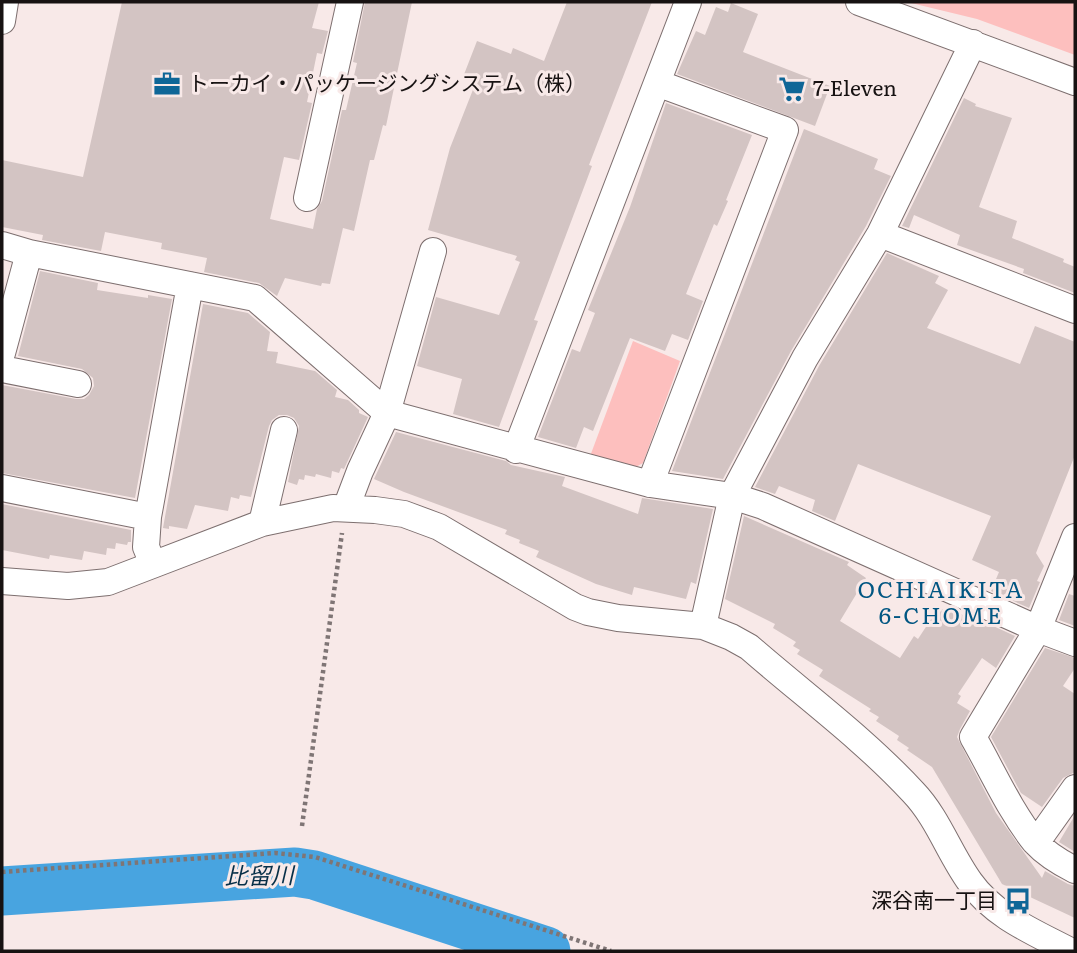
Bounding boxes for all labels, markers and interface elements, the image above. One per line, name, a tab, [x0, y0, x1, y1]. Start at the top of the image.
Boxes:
place label: トーカイ・パッケージングシステム（株）	[188, 66, 586, 97]
office icon: トーカイ・パッケージングシステム（株）	[152, 69, 182, 99]
place label: 7-Eleven	[813, 71, 897, 102]
supermarket icon: 7-Eleven	[777, 74, 807, 104]
district label: OCHIAIKITA 6-CHOME	[858, 571, 1024, 631]
water label: 比留川	[224, 856, 297, 892]
place label: 深谷南一丁目	[871, 883, 997, 914]
bus stop icon: 深谷南一丁目	[1003, 886, 1033, 916]

